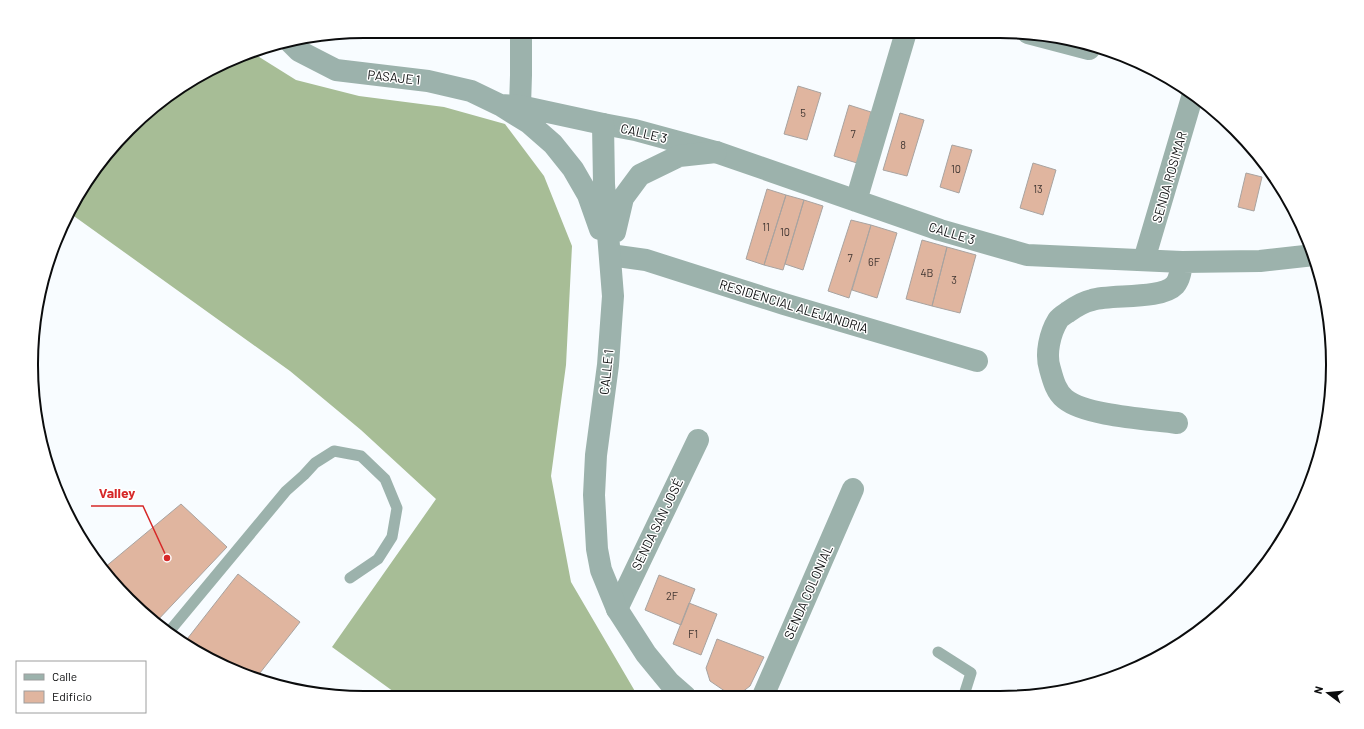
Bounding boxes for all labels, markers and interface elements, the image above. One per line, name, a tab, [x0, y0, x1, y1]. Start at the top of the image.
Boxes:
street label: PASAJE 1	[367, 66, 421, 88]
house number: 5	[800, 106, 806, 119]
street label: CALLE 3	[619, 120, 669, 146]
house number: 7	[850, 127, 856, 140]
street label: SENDA ROSIMAR	[1148, 129, 1190, 225]
house number: 8	[900, 138, 906, 151]
house number: 10	[951, 162, 961, 175]
house number: 13	[1033, 182, 1043, 195]
street label: CALLE 3	[927, 218, 977, 248]
house number: 11	[762, 220, 770, 233]
house number: 10	[780, 225, 790, 238]
house number: 7	[847, 251, 853, 264]
house number: 6F	[868, 255, 880, 268]
house number: 4B	[921, 266, 934, 279]
house number: 3	[951, 273, 957, 286]
street label: RESIDENCIAL ALEJANDRIA	[718, 276, 870, 336]
street label: CALLE 1	[596, 349, 616, 395]
street label: SENDA SAN JOSÉ	[628, 475, 686, 572]
callout: Valley	[91, 480, 143, 506]
text: Valley	[99, 484, 135, 501]
street label: SENDA COLONIAL	[780, 543, 836, 641]
house number: 2F	[666, 589, 678, 602]
house number: F1	[688, 627, 698, 640]
legend	[16, 661, 146, 713]
text: Calle	[52, 669, 77, 683]
north arrow	[1308, 673, 1348, 713]
text: N	[1311, 685, 1325, 695]
text: Edificio	[52, 689, 92, 703]

